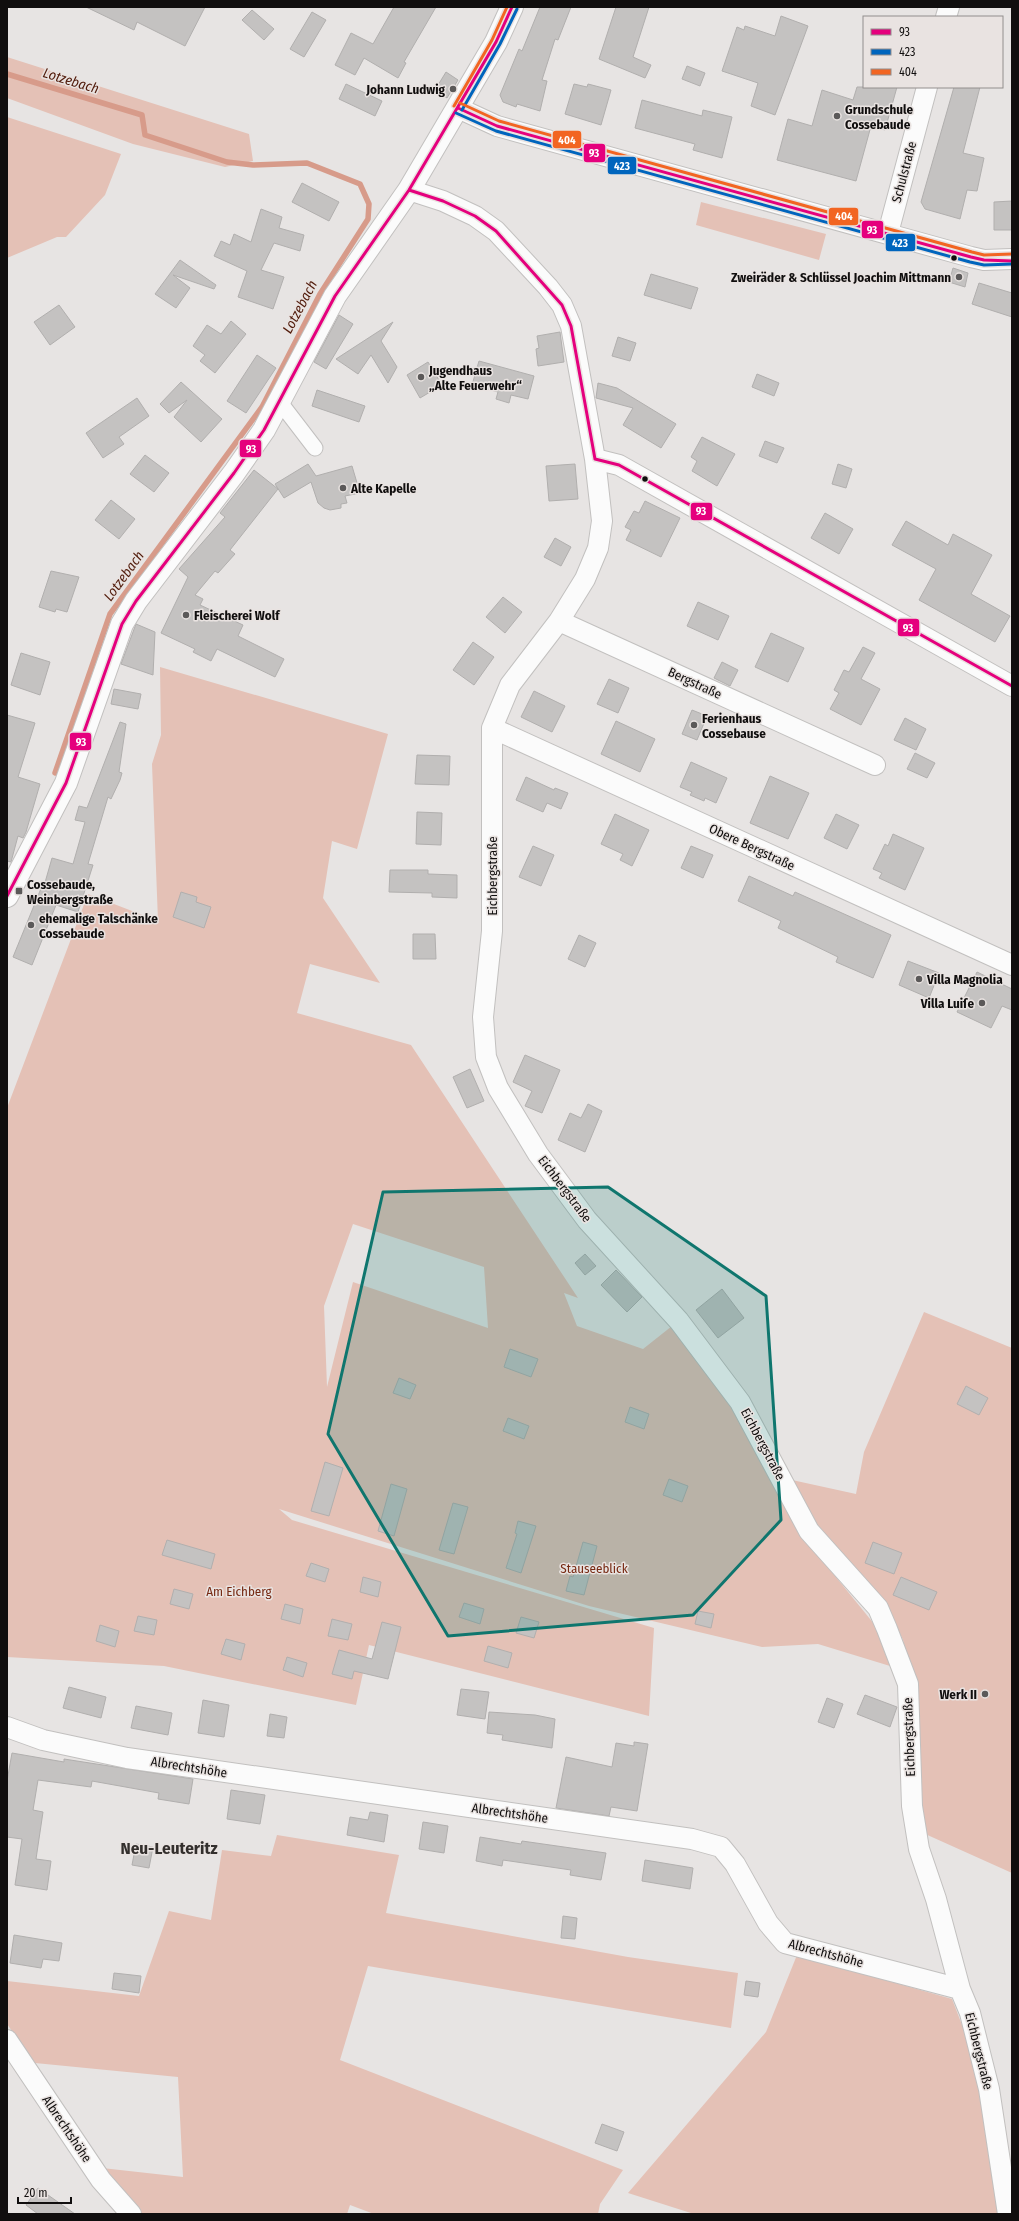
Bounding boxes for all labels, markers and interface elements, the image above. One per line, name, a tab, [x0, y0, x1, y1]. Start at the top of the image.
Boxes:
legend	[863, 16, 1003, 88]
text: 93	[899, 25, 910, 39]
text: 423	[899, 45, 915, 59]
water label: Lotzebach	[41, 64, 101, 98]
text: 404	[899, 65, 917, 79]
place label: Johann Ludwig	[365, 82, 446, 97]
marker: Johann Ludwig	[448, 84, 458, 94]
place label: Grundschule Cossebaude	[845, 102, 913, 132]
marker: Grundschule Cossebaude	[832, 111, 842, 121]
line badge: 404	[552, 130, 582, 149]
text: 404	[558, 134, 576, 147]
street label: Schulstraße	[889, 140, 919, 204]
line badge: 93	[583, 143, 606, 163]
text: 93	[589, 147, 599, 160]
line badge: 423	[607, 156, 637, 175]
text: 423	[614, 160, 630, 173]
line badge: 404	[828, 207, 859, 226]
text: 404	[835, 210, 853, 223]
line badge: 93	[861, 220, 884, 239]
text: 93	[867, 224, 877, 237]
line badge: 423	[885, 233, 916, 252]
text: 423	[892, 237, 908, 250]
unlabelled marker	[949, 253, 959, 263]
place label: Zweiräder & Schlüssel Joachim Mittmann	[731, 270, 951, 285]
marker: Zweiräder & Schlüssel Joachim Mittmann	[954, 272, 964, 282]
water label: Lotzebach	[279, 278, 321, 336]
place label: Jugendhaus „Alte Feuerwehr“	[428, 363, 522, 393]
marker: Jugendhaus „Alte Feuerwehr“	[416, 372, 426, 382]
line badge: 93	[239, 439, 262, 458]
text: 93	[246, 443, 256, 456]
unlabelled marker	[640, 474, 650, 484]
place label: Alte Kapelle	[350, 481, 417, 496]
marker: Alte Kapelle	[338, 483, 348, 493]
line badge: 93	[690, 502, 713, 521]
text: 93	[696, 505, 706, 518]
water label: Lotzebach	[100, 548, 148, 604]
place label: Fleischerei Wolf	[194, 608, 281, 623]
marker: Fleischerei Wolf	[181, 610, 191, 620]
line badge: 93	[897, 618, 920, 637]
text: 93	[903, 622, 913, 635]
street label: Bergstraße	[666, 664, 724, 702]
place label: Ferienhaus Cossebause	[702, 711, 766, 741]
marker: Ferienhaus Cossebause	[689, 720, 699, 730]
line badge: 93	[69, 732, 92, 751]
text: 93	[76, 736, 86, 749]
street label: Obere Bergstraße	[707, 821, 797, 873]
street label: Eichbergstraße	[485, 836, 500, 916]
place label: Cossebaude, Weinbergstraße	[27, 877, 114, 907]
marker: Cossebaude, Weinbergstraße	[14, 886, 24, 896]
place label: ehemalige Talschänke Cossebaude	[39, 911, 158, 941]
marker: ehemalige Talschänke Cossebaude	[26, 920, 36, 930]
place label: Villa Magnolia	[926, 972, 1003, 987]
marker: Villa Magnolia	[914, 974, 924, 984]
place label: Villa Luiſe	[920, 996, 974, 1011]
marker: Villa Luiſe	[977, 998, 987, 1008]
street label: Eichbergstraße	[535, 1153, 595, 1225]
street label: Eichbergstraße	[738, 1406, 788, 1482]
park label: Stauseeblick	[560, 1561, 629, 1576]
park label: Am Eichberg	[206, 1584, 273, 1599]
place label: Werk II	[939, 1687, 977, 1702]
marker: Werk II	[980, 1689, 990, 1699]
street label: Eichbergstraße	[900, 1697, 918, 1777]
street label: Albrechtshöhe	[150, 1754, 228, 1780]
street label: Albrechtshöhe	[471, 1800, 549, 1826]
district label: Neu-Leuteritz	[120, 1838, 218, 1859]
street label: Albrechtshöhe	[787, 1936, 865, 1970]
street label: Eichbergstraße	[962, 2011, 996, 2091]
street label: Albrechtshöhe	[39, 2093, 95, 2165]
scale bar	[18, 2179, 71, 2205]
text: 20 m	[24, 2186, 48, 2200]

